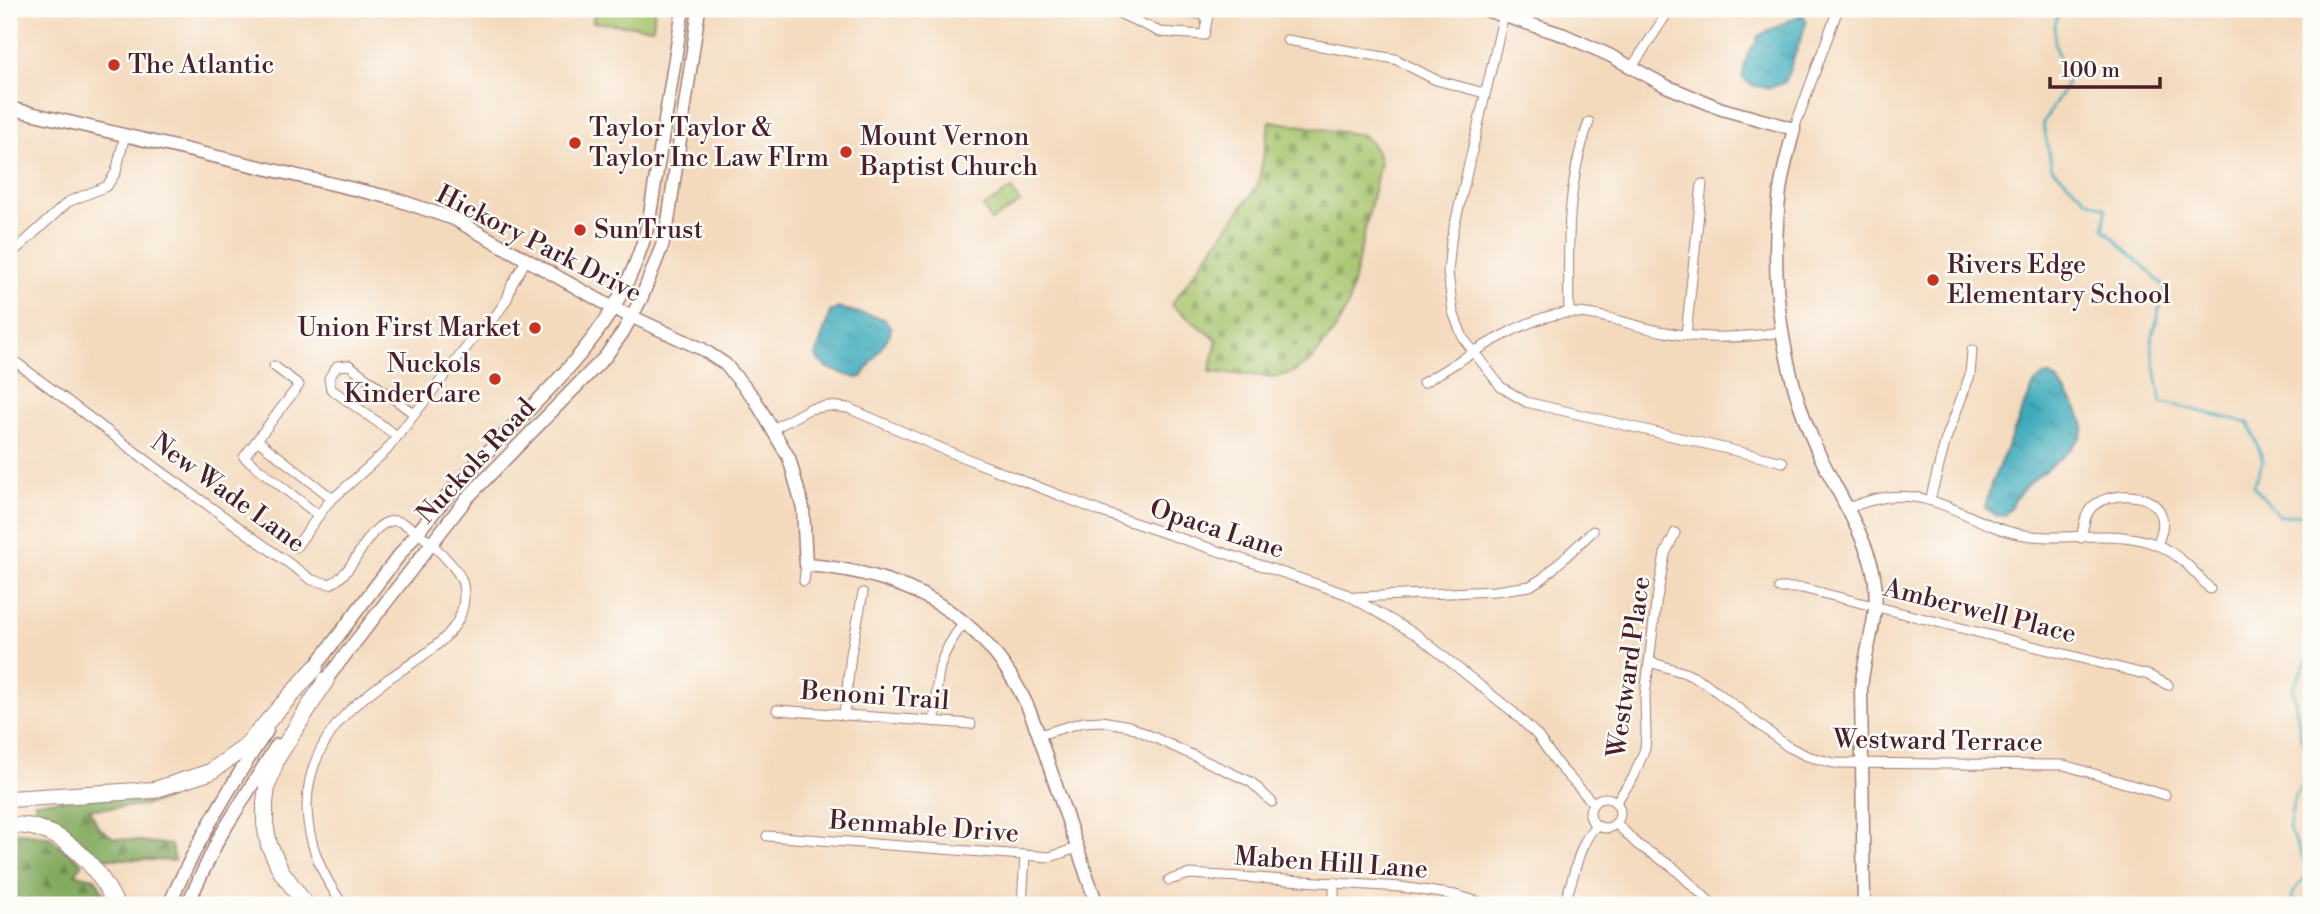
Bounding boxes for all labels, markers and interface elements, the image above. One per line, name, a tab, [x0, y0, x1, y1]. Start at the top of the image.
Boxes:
scale bar	[2050, 46, 2161, 90]
place label: The Atlantic	[128, 49, 274, 81]
marker: The Atlantic	[106, 57, 122, 73]
text: 100 m	[2061, 58, 2120, 84]
place label: Taylor Taylor & Taylor Inc Law FIrm	[589, 112, 829, 174]
place label: Mount Vernon Baptist Church	[859, 121, 1038, 183]
marker: Taylor Taylor & Taylor Inc Law FIrm	[567, 135, 583, 151]
marker: Mount Vernon Baptist Church	[838, 144, 854, 160]
street label: Hickory Park Drive	[431, 178, 647, 310]
place label: SunTrust	[594, 214, 703, 246]
marker: SunTrust	[572, 222, 588, 238]
place label: Rivers Edge Elementary School	[1947, 249, 2171, 311]
marker: Rivers Edge Elementary School	[1925, 272, 1941, 288]
place label: Union First Market	[297, 312, 521, 344]
marker: Union First Market	[527, 320, 543, 336]
place label: Nuckols KinderCare	[344, 348, 481, 410]
marker: Nuckols KinderCare	[487, 371, 503, 387]
street label: Nuckols Road	[410, 392, 542, 530]
street label: New Wade Lane	[145, 426, 311, 560]
street label: Opaca Lane	[1146, 492, 1288, 566]
street label: Amberwell Place	[1879, 571, 2080, 650]
street label: Westward Place	[1600, 574, 1658, 761]
street label: Benoni Trail	[799, 675, 951, 717]
street label: Westward Terrace	[1832, 723, 2043, 759]
street label: Benmable Drive	[827, 804, 1020, 850]
street label: Maben Hill Lane	[1233, 840, 1429, 886]

